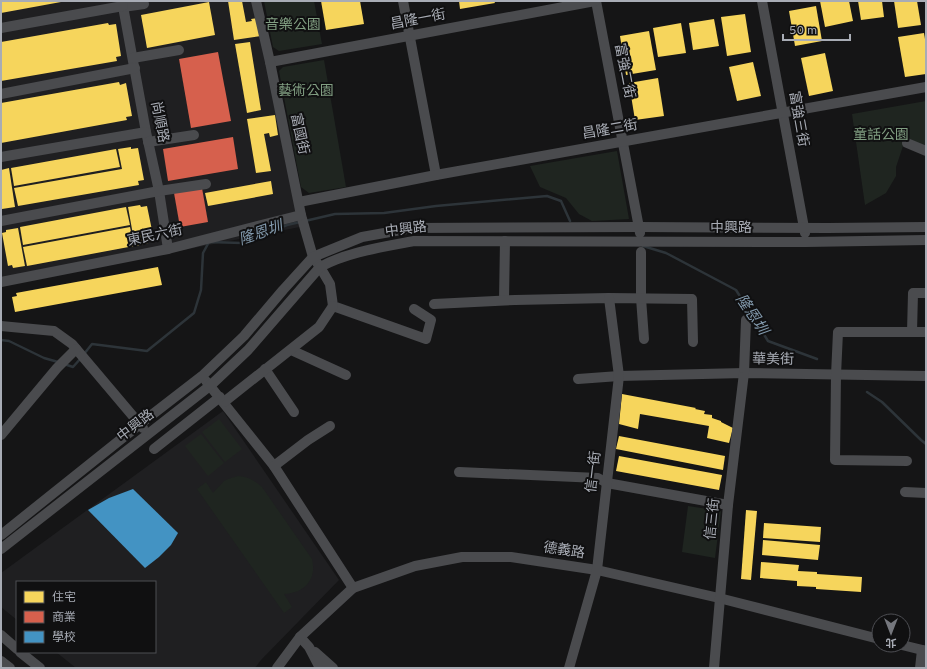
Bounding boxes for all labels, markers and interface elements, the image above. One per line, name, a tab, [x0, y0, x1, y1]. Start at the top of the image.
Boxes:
street label: 昌隆一街	[389, 6, 447, 34]
park label: 音樂公園	[265, 16, 321, 34]
scale bar	[783, 16, 850, 42]
text: 50 m	[789, 23, 817, 39]
street label: 富強二街	[610, 42, 638, 100]
park label: 藝術公園	[278, 82, 334, 100]
street label: 富強三街	[785, 90, 811, 148]
street label: 尚順路	[147, 100, 171, 144]
street label: 富國街	[286, 112, 312, 156]
street label: 昌隆二街	[581, 117, 639, 143]
park label: 童話公園	[853, 126, 909, 144]
water label: 隆恩圳	[237, 217, 287, 250]
street label: 中興路	[384, 219, 428, 241]
street label: 中興路	[710, 220, 752, 237]
street label: 東民六街	[126, 222, 184, 250]
water label: 隆恩圳	[731, 291, 773, 341]
street label: 華美街	[752, 351, 794, 369]
street label: 中興路	[114, 406, 158, 446]
street label: 信一街	[583, 450, 605, 494]
street label: 信三街	[702, 497, 724, 541]
street label: 德義路	[542, 538, 586, 563]
legend	[16, 581, 156, 653]
text: 住宅	[52, 590, 76, 606]
text: 商業	[52, 610, 76, 626]
north arrow	[871, 613, 911, 653]
text: 學校	[52, 630, 76, 646]
text: 北	[886, 635, 897, 649]

